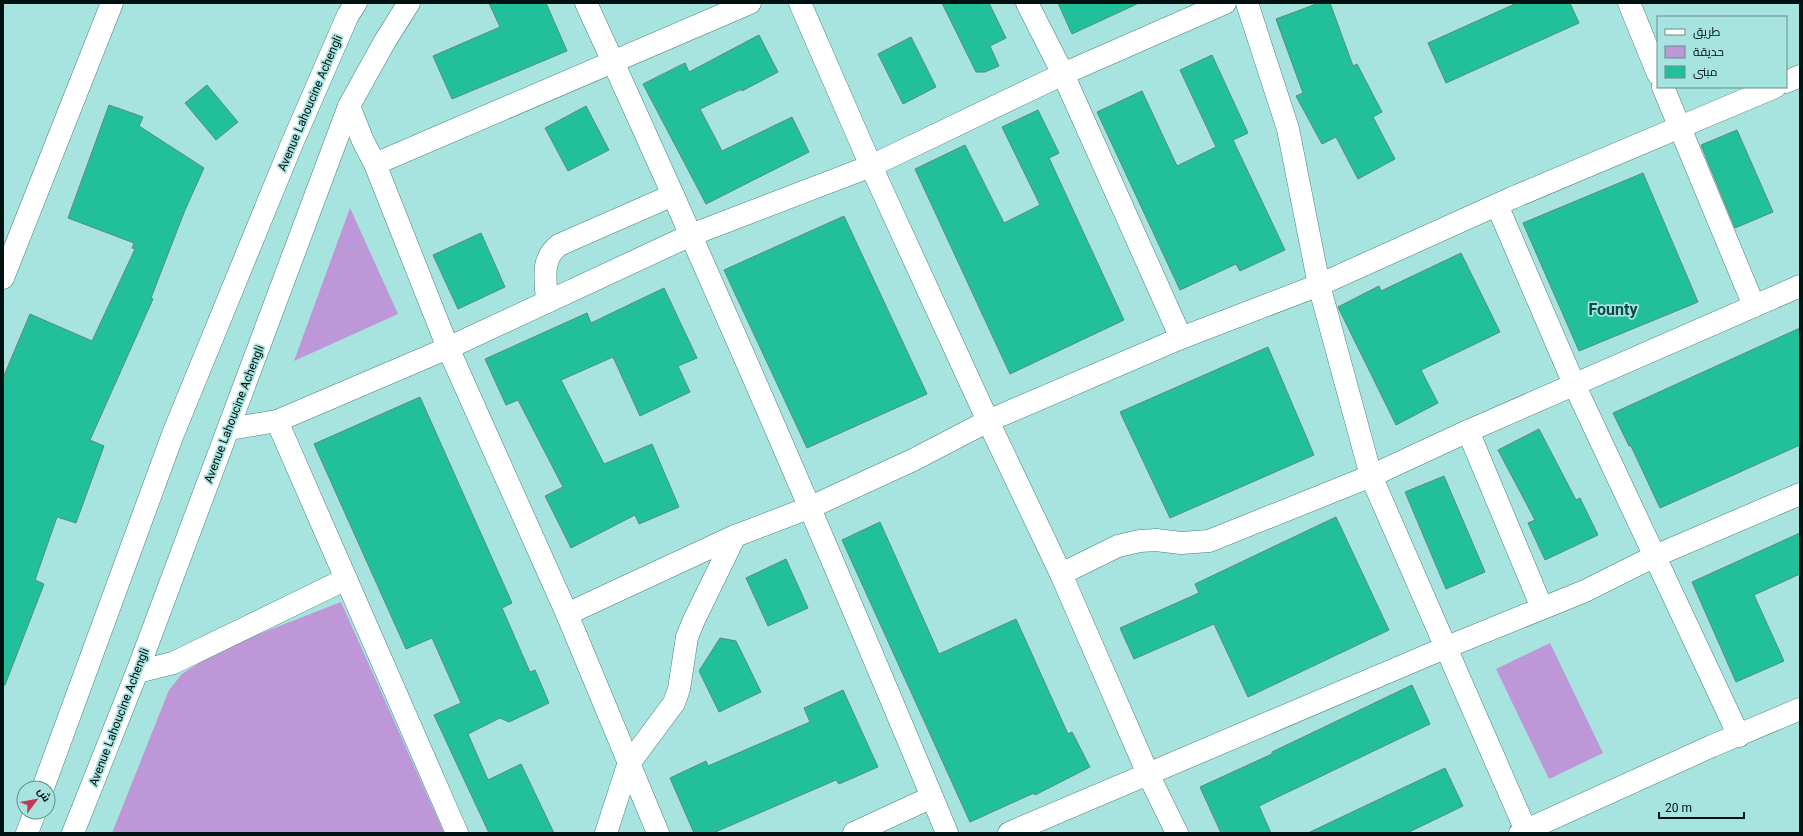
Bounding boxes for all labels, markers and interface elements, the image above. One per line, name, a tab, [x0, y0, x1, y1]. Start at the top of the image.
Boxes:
legend	[1657, 16, 1787, 88]
text: طريق	[1693, 25, 1721, 39]
street label: Avenue Lahoucine Achengli	[275, 33, 345, 173]
text: حديقة	[1693, 45, 1724, 59]
text: مبنى	[1693, 65, 1718, 79]
district label: Founty	[1588, 300, 1638, 319]
street label: Avenue Lahoucine Achengli	[201, 343, 267, 485]
street label: Avenue Lahoucine Achengli	[86, 646, 152, 788]
north arrow	[16, 780, 56, 820]
text: ش	[35, 786, 53, 804]
scale bar	[1659, 794, 1744, 820]
text: 20 m	[1665, 801, 1692, 815]

